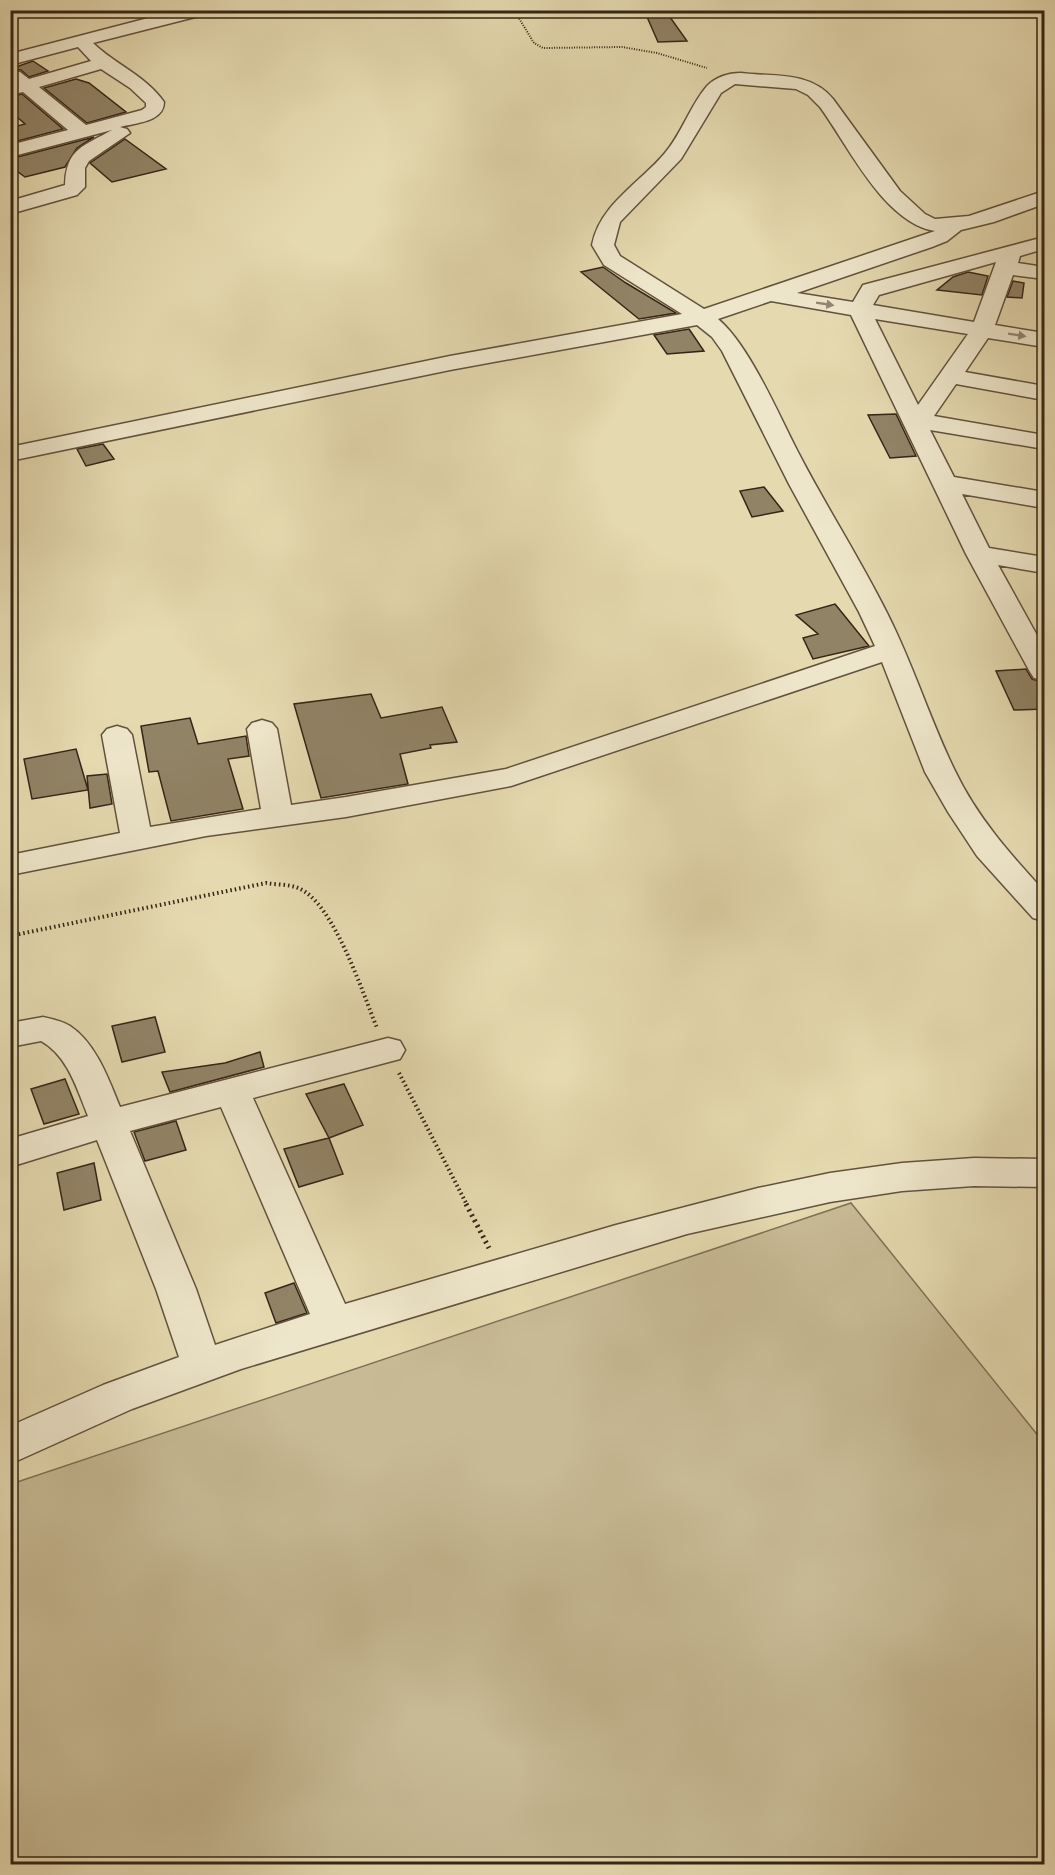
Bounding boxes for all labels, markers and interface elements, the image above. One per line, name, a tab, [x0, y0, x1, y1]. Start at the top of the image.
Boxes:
one-way arrow	[816, 299, 835, 308]
one-way arrow	[1008, 331, 1027, 340]

